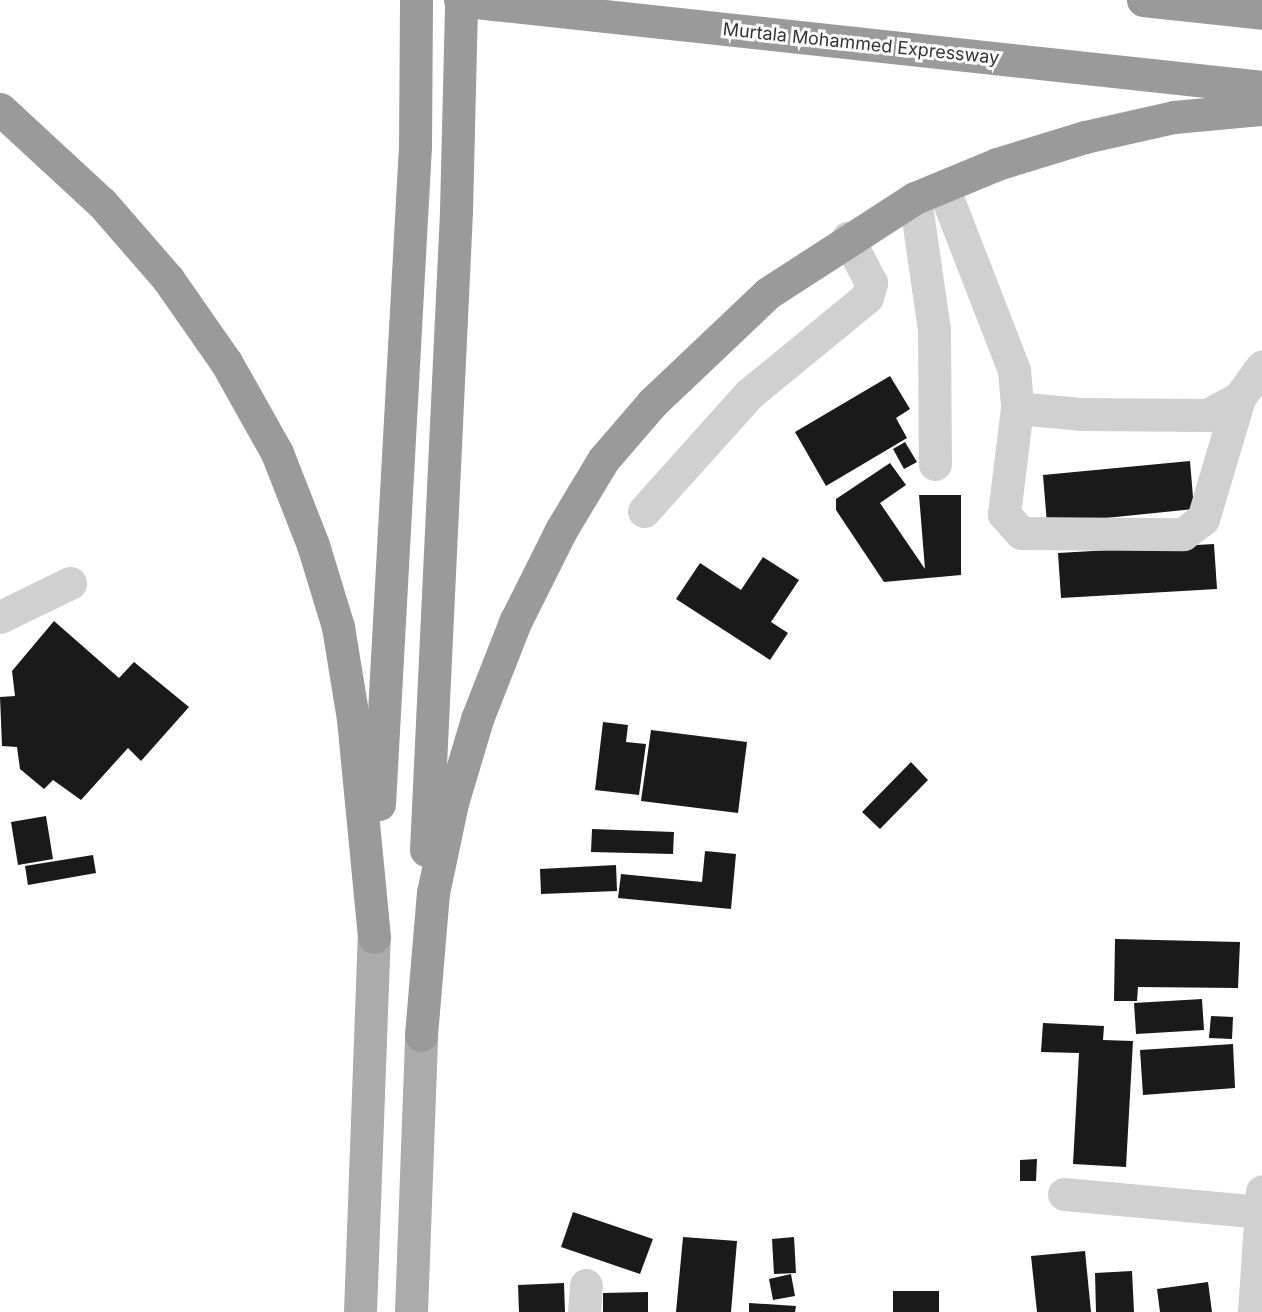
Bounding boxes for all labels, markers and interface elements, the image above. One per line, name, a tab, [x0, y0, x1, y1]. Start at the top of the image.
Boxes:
street label: Murtala Mohammed Expressway	[722, 19, 1000, 69]

